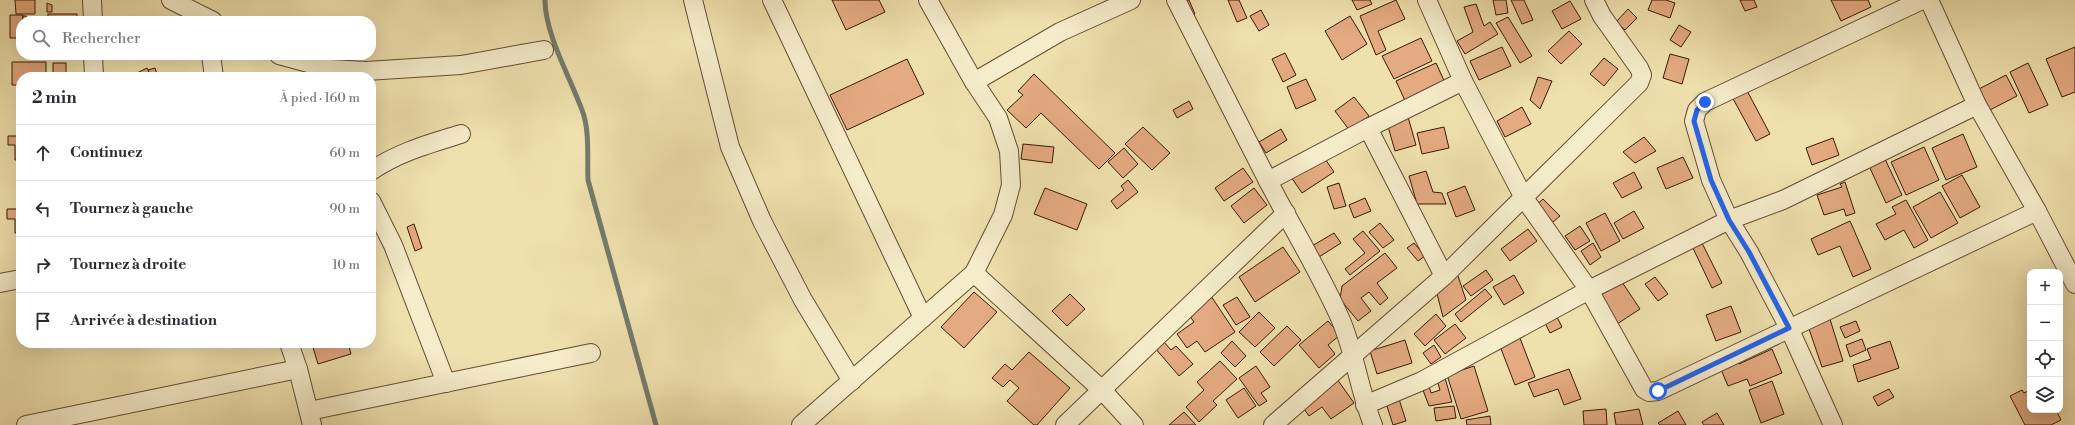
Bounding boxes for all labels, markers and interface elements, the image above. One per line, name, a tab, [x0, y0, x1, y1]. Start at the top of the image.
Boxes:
search box	[16, 16, 376, 60]
icon: search	[30, 27, 52, 49]
text: Rechercher	[62, 29, 141, 48]
text: 2 min	[32, 87, 77, 109]
text: À pied · 160 m	[279, 90, 360, 106]
route end	[1696, 93, 1714, 111]
icon: ahead	[32, 142, 54, 164]
text: Continuez	[70, 143, 142, 162]
text: 60 m	[329, 145, 360, 161]
icon: left	[32, 198, 54, 220]
text: Tournez à gauche	[70, 199, 193, 218]
text: 90 m	[329, 201, 360, 217]
icon: right	[32, 254, 54, 276]
text: Tournez à droite	[70, 255, 186, 274]
text: 10 m	[332, 257, 360, 273]
map controls	[2027, 269, 2063, 413]
button: +	[2027, 269, 2063, 305]
button: −	[2027, 305, 2063, 341]
icon: arrive	[32, 310, 54, 332]
text: Arrivée à destination	[70, 311, 217, 330]
button: locate	[2027, 341, 2063, 377]
button: layers	[2027, 377, 2063, 413]
route start	[1649, 382, 1667, 400]

